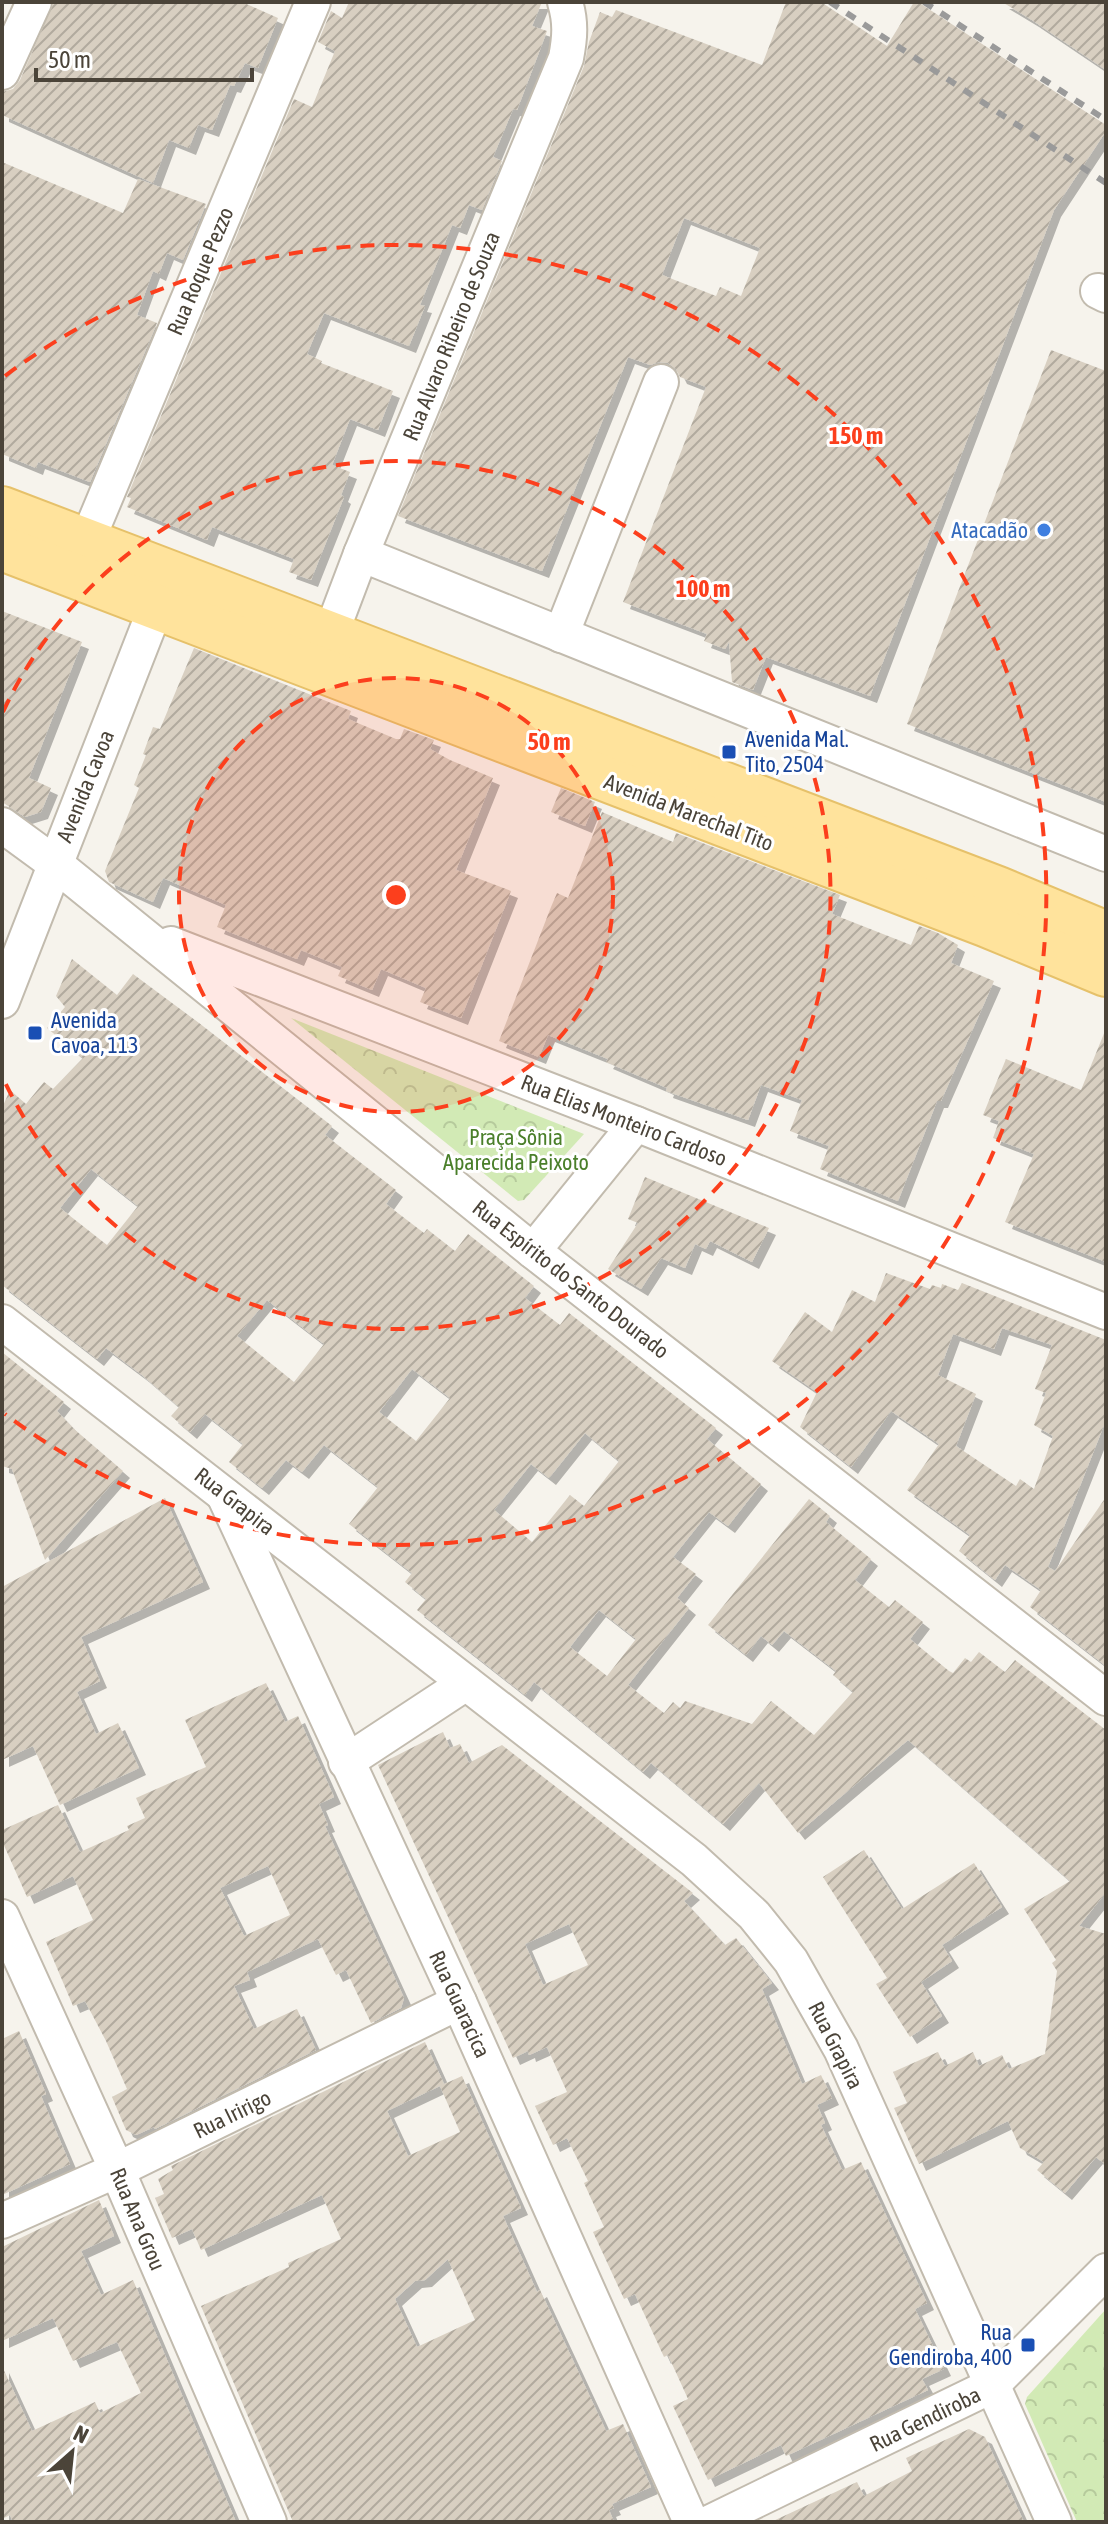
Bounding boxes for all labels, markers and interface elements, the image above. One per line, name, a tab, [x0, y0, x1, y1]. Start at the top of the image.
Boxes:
scale bar	[36, 32, 252, 82]
text: 50 m	[48, 46, 91, 73]
street label: Rua Roque Pezzo	[161, 203, 239, 339]
street label: Rua Alvaro Ribeiro de Souza	[397, 228, 505, 444]
text: 150 m	[829, 422, 883, 449]
place label: Atacadão	[951, 517, 1028, 543]
marker: Atacadão	[1035, 521, 1053, 539]
text: 100 m	[676, 575, 730, 602]
street label: Avenida Cavoa	[51, 726, 119, 846]
place label: Avenida Mal. Tito, 2504	[745, 726, 849, 777]
text: 50 m	[527, 728, 571, 755]
marker: Avenida Mal. Tito, 2504	[720, 743, 738, 761]
street label: Avenida Marechal Tito	[601, 768, 777, 856]
centre of rings	[382, 881, 410, 909]
place label: Avenida Cavoa, 113	[51, 1007, 139, 1058]
marker: Avenida Cavoa, 113	[26, 1024, 44, 1042]
street label: Rua Elias Monteiro Cardoso	[517, 1069, 731, 1171]
park label: Praça Sônia Aparecida Peixoto	[443, 1124, 589, 1175]
street label: Rua Espírito do Santo Dourado	[468, 1194, 674, 1364]
street label: Rua Grapira	[190, 1462, 280, 1540]
street label: Rua Guaracica	[424, 1946, 496, 2062]
street label: Rua Grapira	[803, 1997, 869, 2093]
street label: Rua Iririgo	[189, 2084, 275, 2144]
street label: Rua Ana Grou	[105, 2164, 171, 2274]
place label: Rua Gendiroba, 400	[889, 2319, 1012, 2370]
marker: Rua Gendiroba, 400	[1019, 2336, 1037, 2354]
street label: Rua Gendiroba	[865, 2381, 985, 2457]
north arrow	[32, 2412, 112, 2492]
text: N	[69, 2420, 93, 2449]

